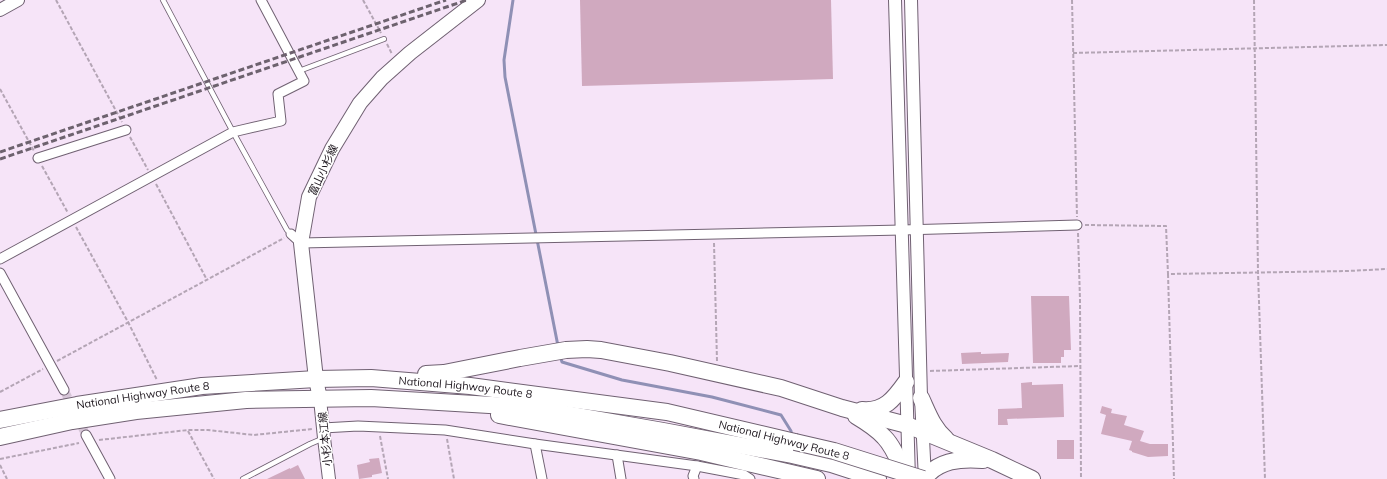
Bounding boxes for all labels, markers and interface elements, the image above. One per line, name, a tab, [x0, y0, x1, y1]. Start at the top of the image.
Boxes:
street label: 富山小杉線	[305, 142, 341, 198]
street label: National Highway Route 8	[398, 373, 534, 401]
street label: National Highway Route 8	[75, 379, 210, 412]
street label: 小杉本江線	[315, 411, 335, 467]
street label: National Highway Route 8	[717, 417, 851, 463]

